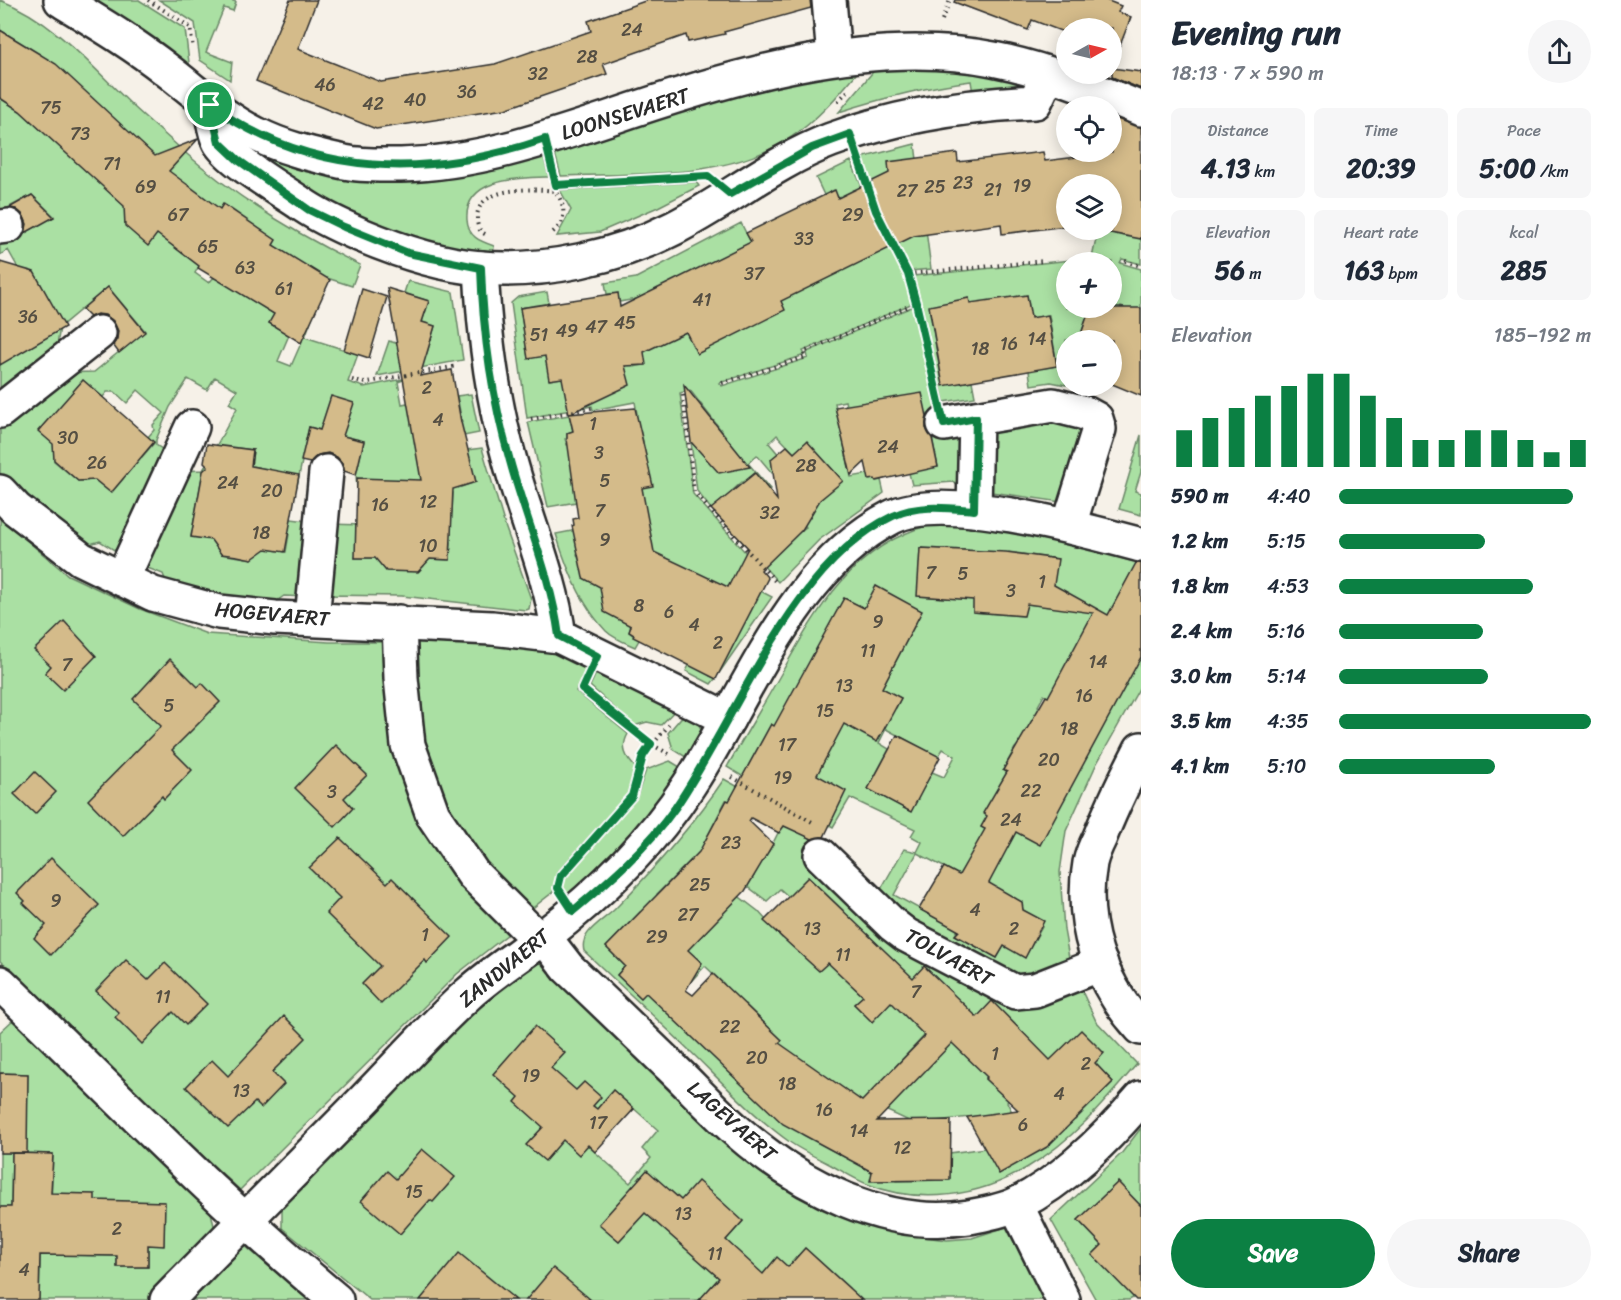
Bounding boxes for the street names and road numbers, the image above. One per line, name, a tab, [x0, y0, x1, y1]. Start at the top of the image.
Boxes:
street label: LOONSEVAERT	[556, 76, 695, 152]
street label: HOGEVAERT	[213, 590, 333, 638]
street label: TOLVAERT	[898, 917, 1002, 998]
street label: ZANDVAERT	[449, 918, 560, 1017]
street label: LAGEVAERT	[678, 1071, 787, 1173]

